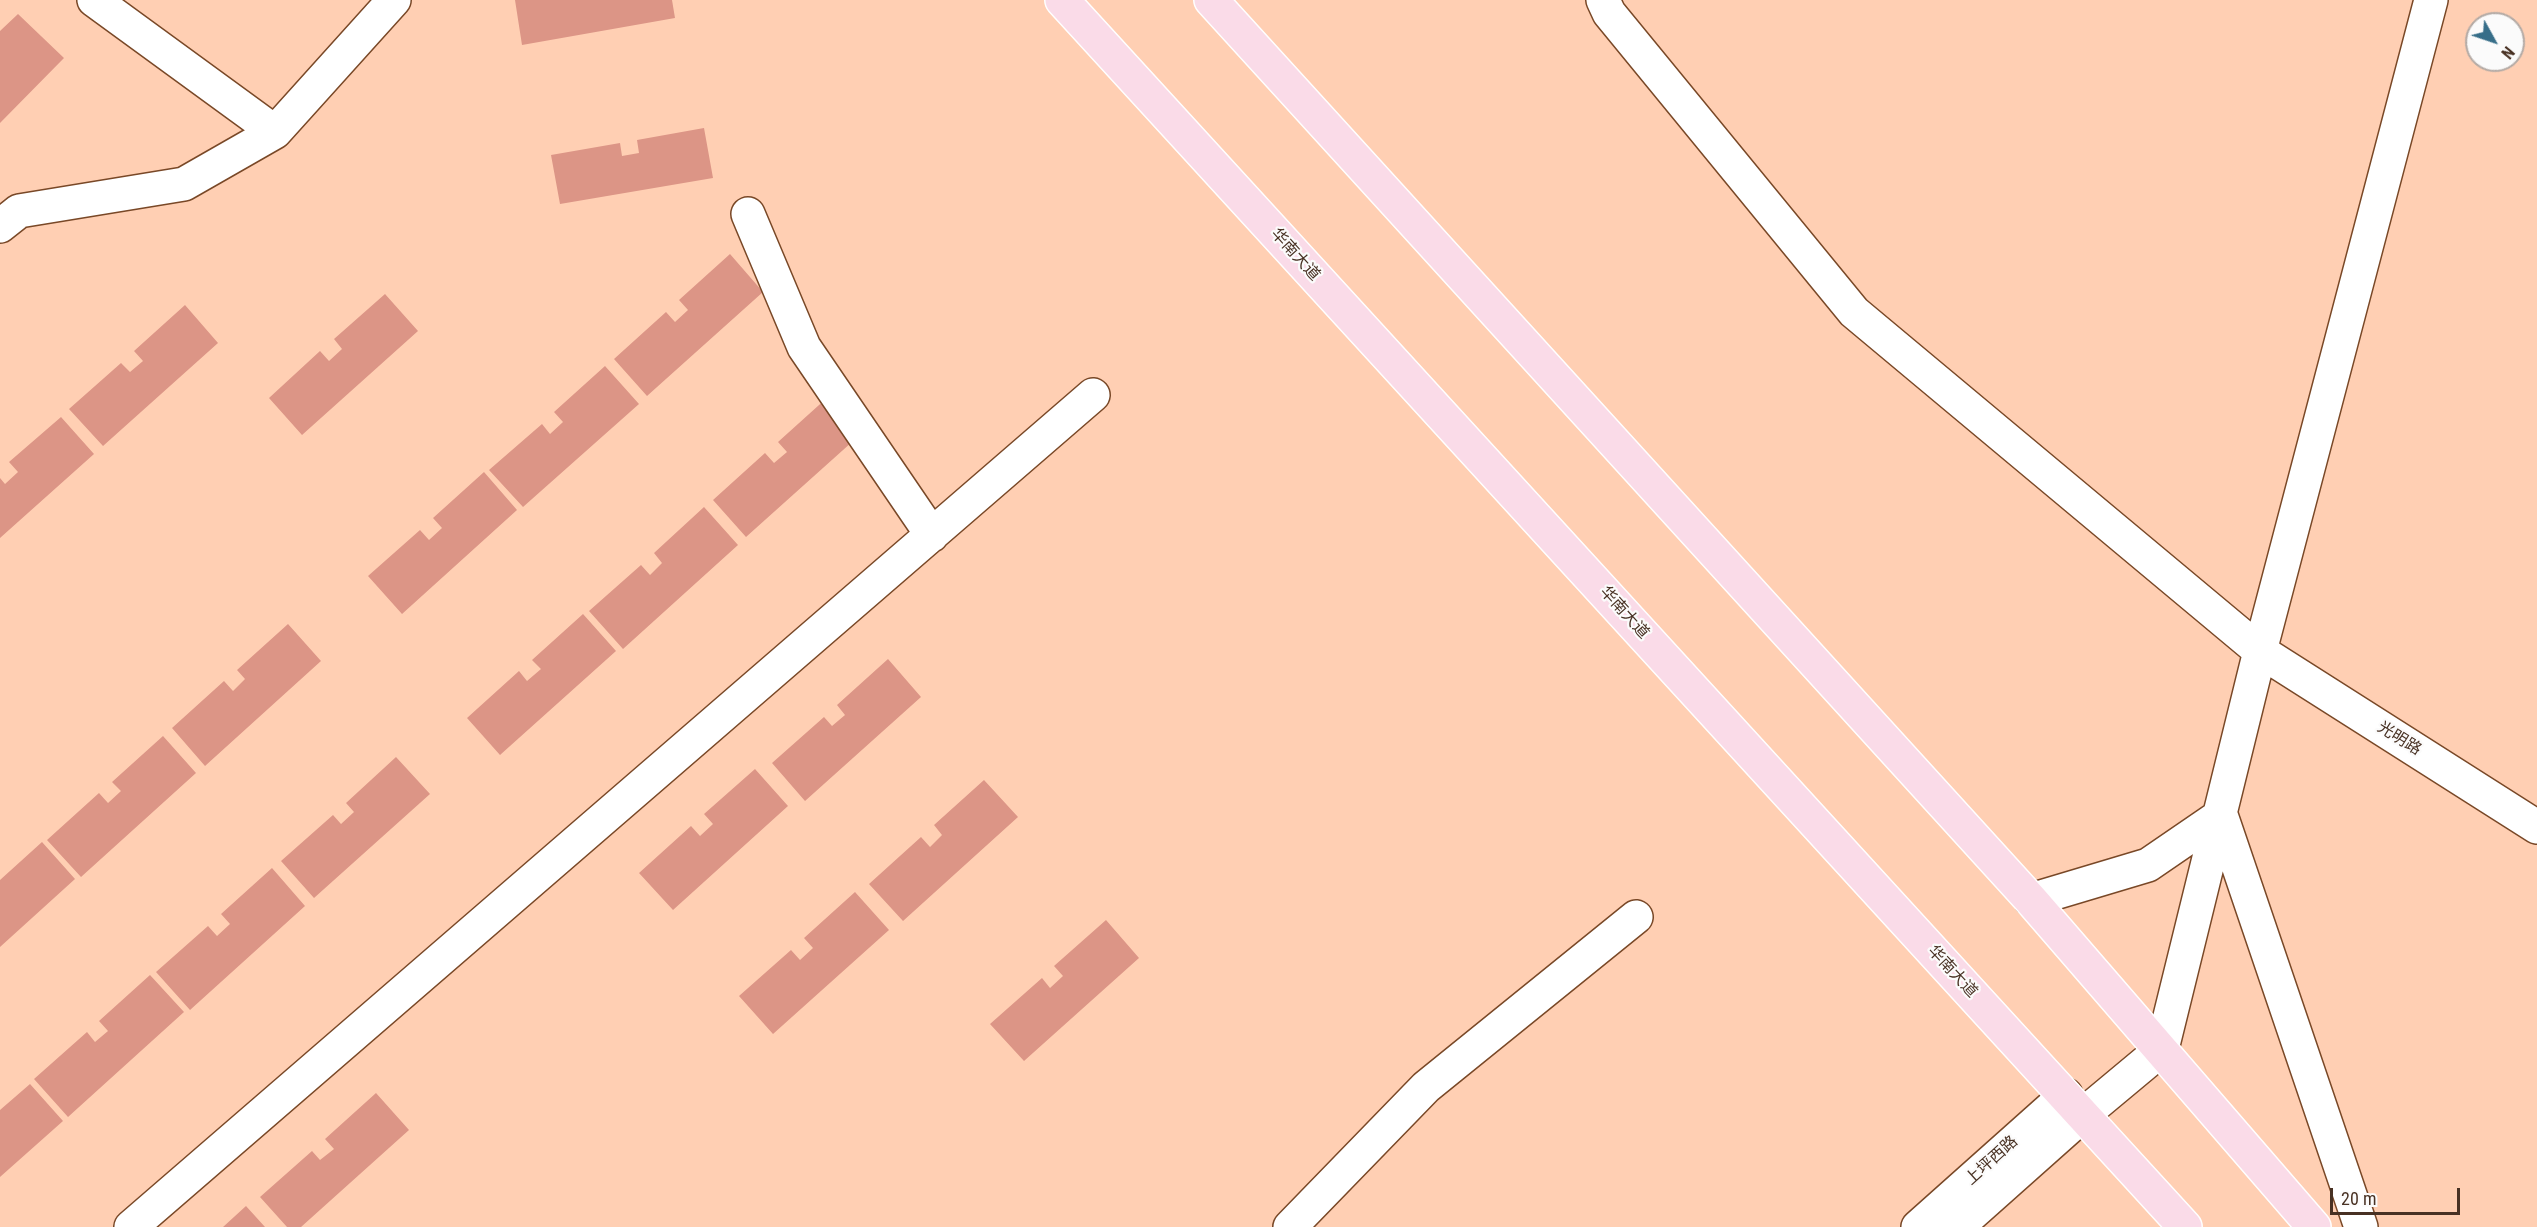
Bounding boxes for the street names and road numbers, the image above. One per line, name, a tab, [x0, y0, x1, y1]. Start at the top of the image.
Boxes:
street label: 华南大道	[1266, 225, 1324, 285]
street label: 华南大道	[1595, 583, 1653, 643]
street label: 光明路	[2374, 718, 2424, 760]
street label: 华南大道	[1923, 942, 1981, 1002]
street label: 上坪西路	[1962, 1132, 2022, 1190]

